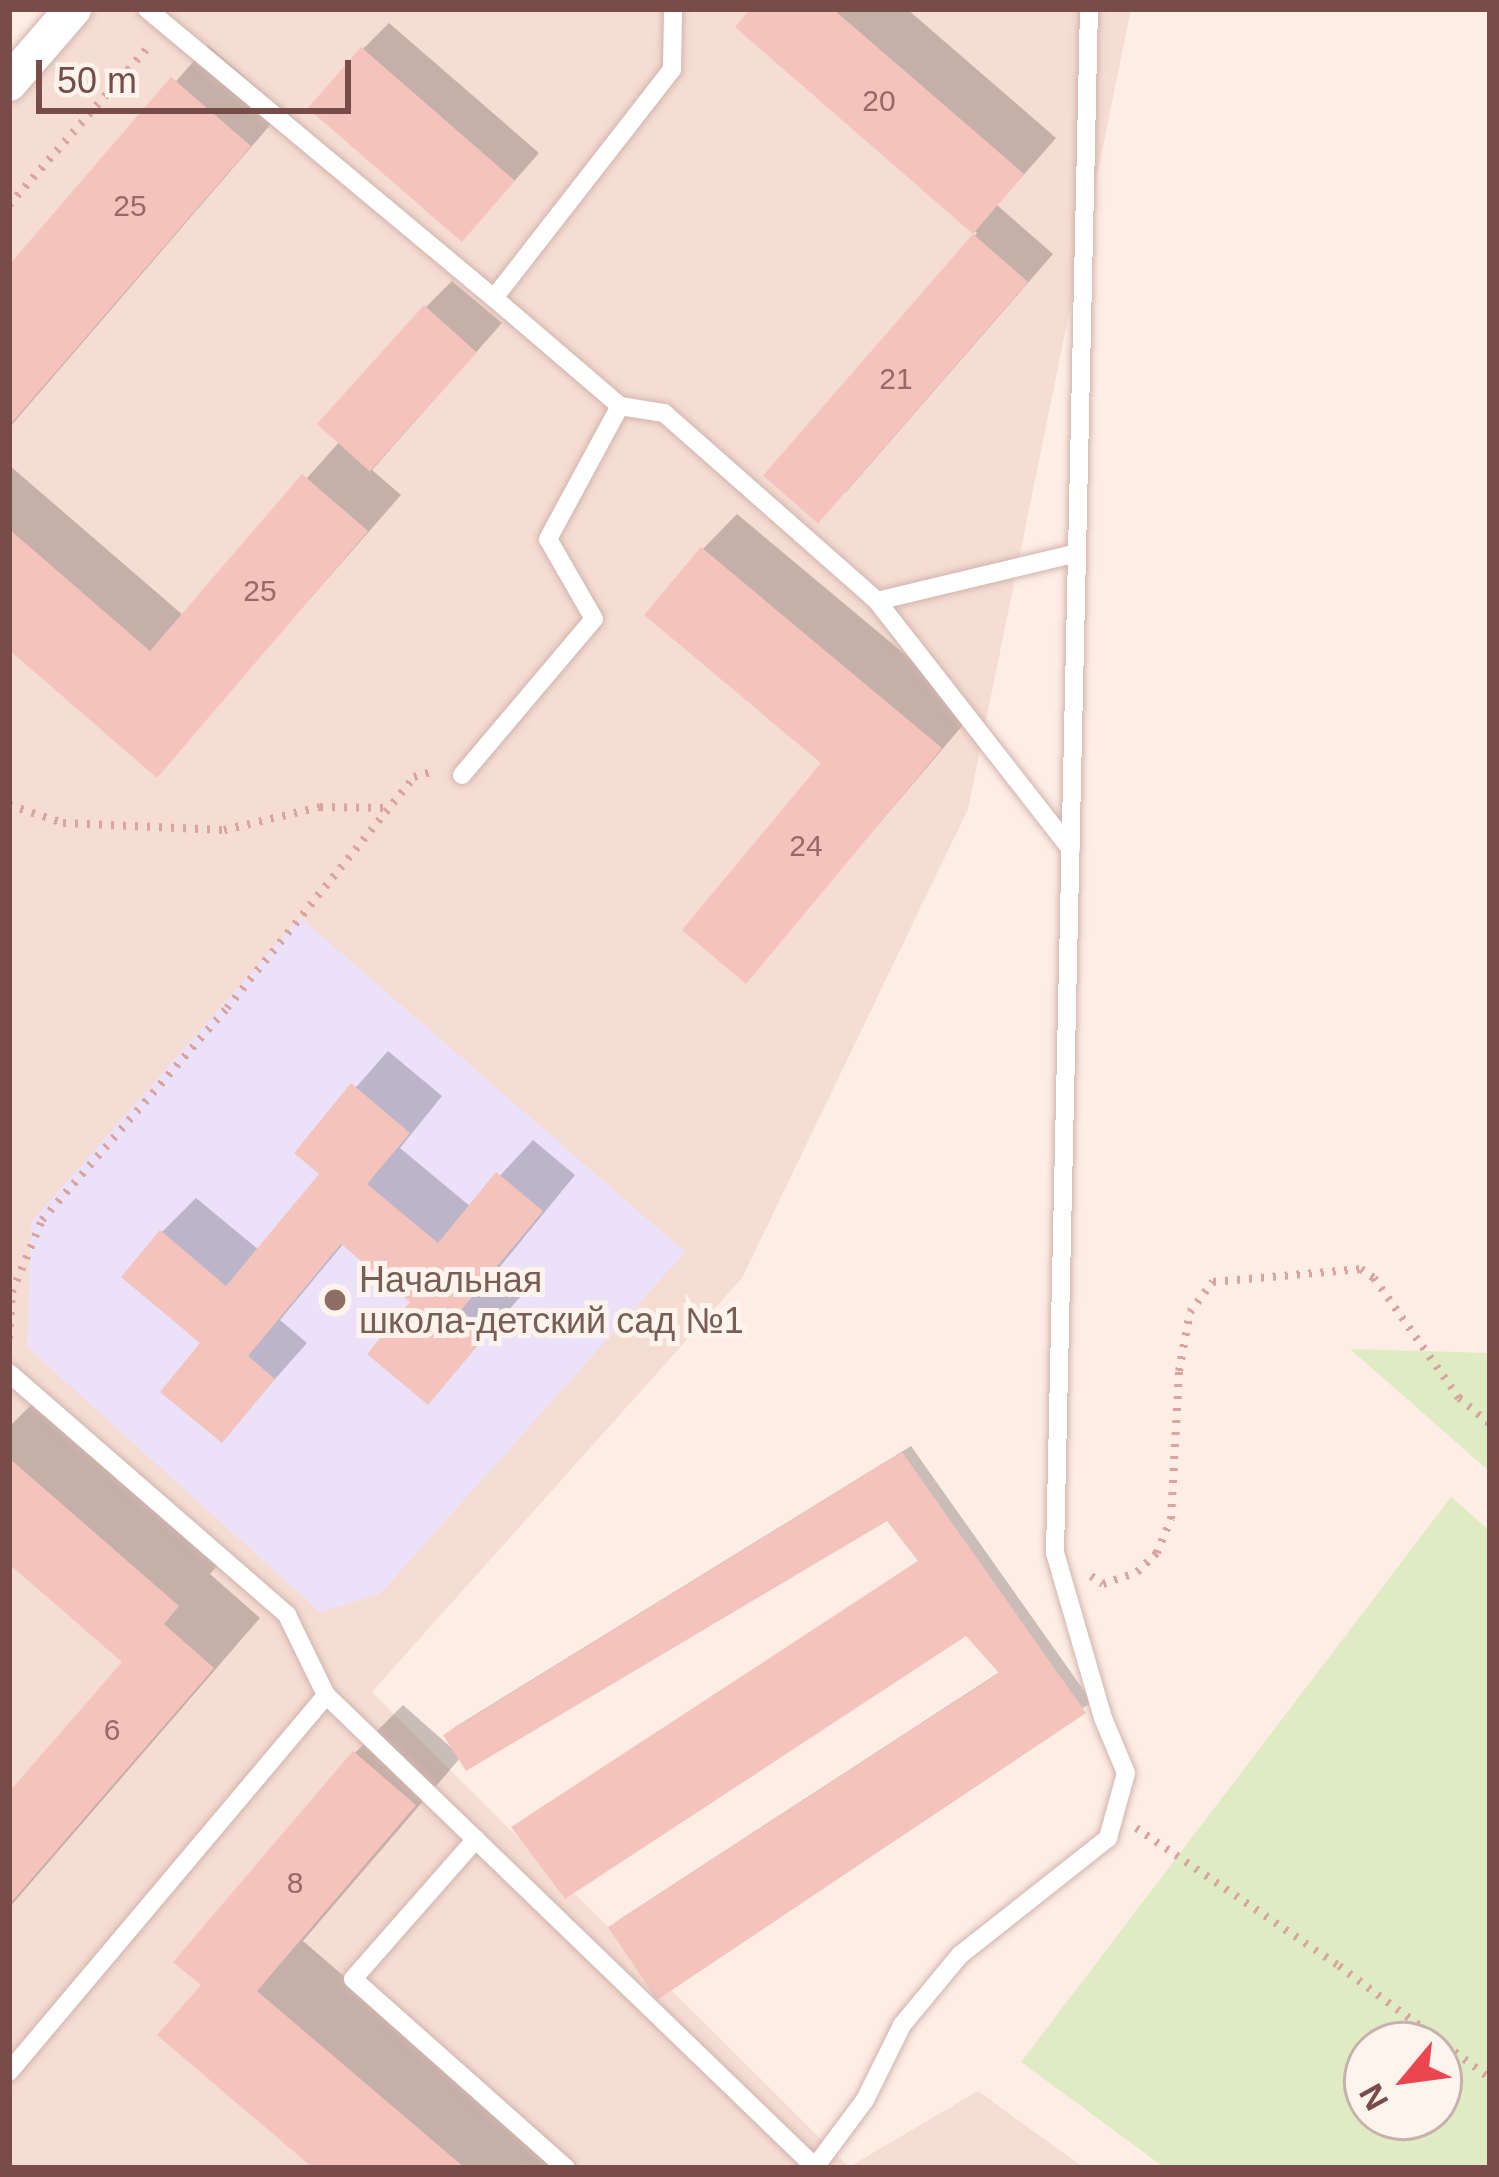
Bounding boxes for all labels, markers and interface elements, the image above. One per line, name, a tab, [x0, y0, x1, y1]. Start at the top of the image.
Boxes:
scale bar	[42, 36, 357, 110]
text: 50 m	[57, 60, 137, 101]
house number: 20	[862, 83, 896, 119]
house number: 25	[113, 188, 147, 224]
house number: 21	[879, 361, 913, 397]
house number: 25	[243, 573, 277, 609]
house number: 24	[789, 828, 823, 864]
place label: Начальная школа-детский сад №1	[359, 1257, 744, 1342]
marker: Начальная школа-детский сад №1	[322, 1287, 348, 1313]
house number: 6	[104, 1712, 120, 1748]
house number: 8	[287, 1865, 303, 1901]
north arrow	[1343, 2021, 1463, 2141]
text: N	[1352, 2078, 1396, 2117]

